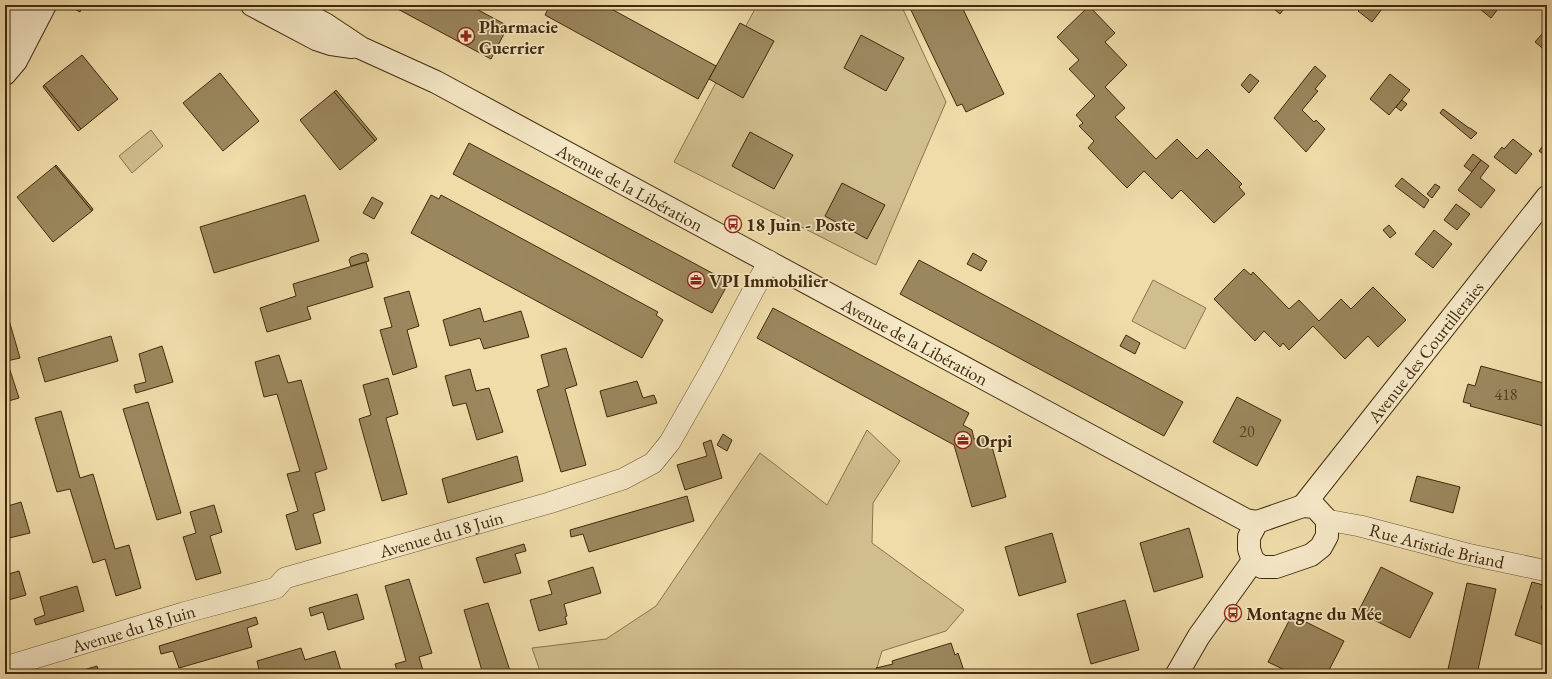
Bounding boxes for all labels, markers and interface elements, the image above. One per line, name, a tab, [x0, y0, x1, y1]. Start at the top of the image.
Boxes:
place label: Pharmacie Guerrier	[479, 15, 558, 59]
pharmacy icon: Pharmacie Guerrier	[456, 26, 476, 46]
street label: Avenue de la Libération	[552, 138, 708, 236]
place label: 18 Juin - Poste	[746, 213, 856, 236]
bus stop icon: 18 Juin - Poste	[723, 214, 743, 234]
place label: VPI Immobilier	[709, 269, 829, 292]
office icon: VPI Immobilier	[686, 270, 706, 290]
street label: Avenue des Courtilleraies	[1361, 276, 1488, 428]
street label: Avenue de la Libération	[837, 292, 993, 390]
house number: 418	[1494, 384, 1518, 405]
house number: 20	[1239, 421, 1255, 442]
place label: Orpi	[976, 429, 1013, 452]
office icon: Orpi	[953, 430, 973, 450]
street label: Avenue du 18 Juin	[375, 505, 506, 562]
street label: Rue Aristide Briand	[1367, 517, 1507, 573]
street label: Avenue du 18 Juin	[68, 599, 198, 658]
place label: Montagne du Mée	[1246, 602, 1382, 625]
bus stop icon: Montagne du Mée	[1223, 603, 1243, 623]

